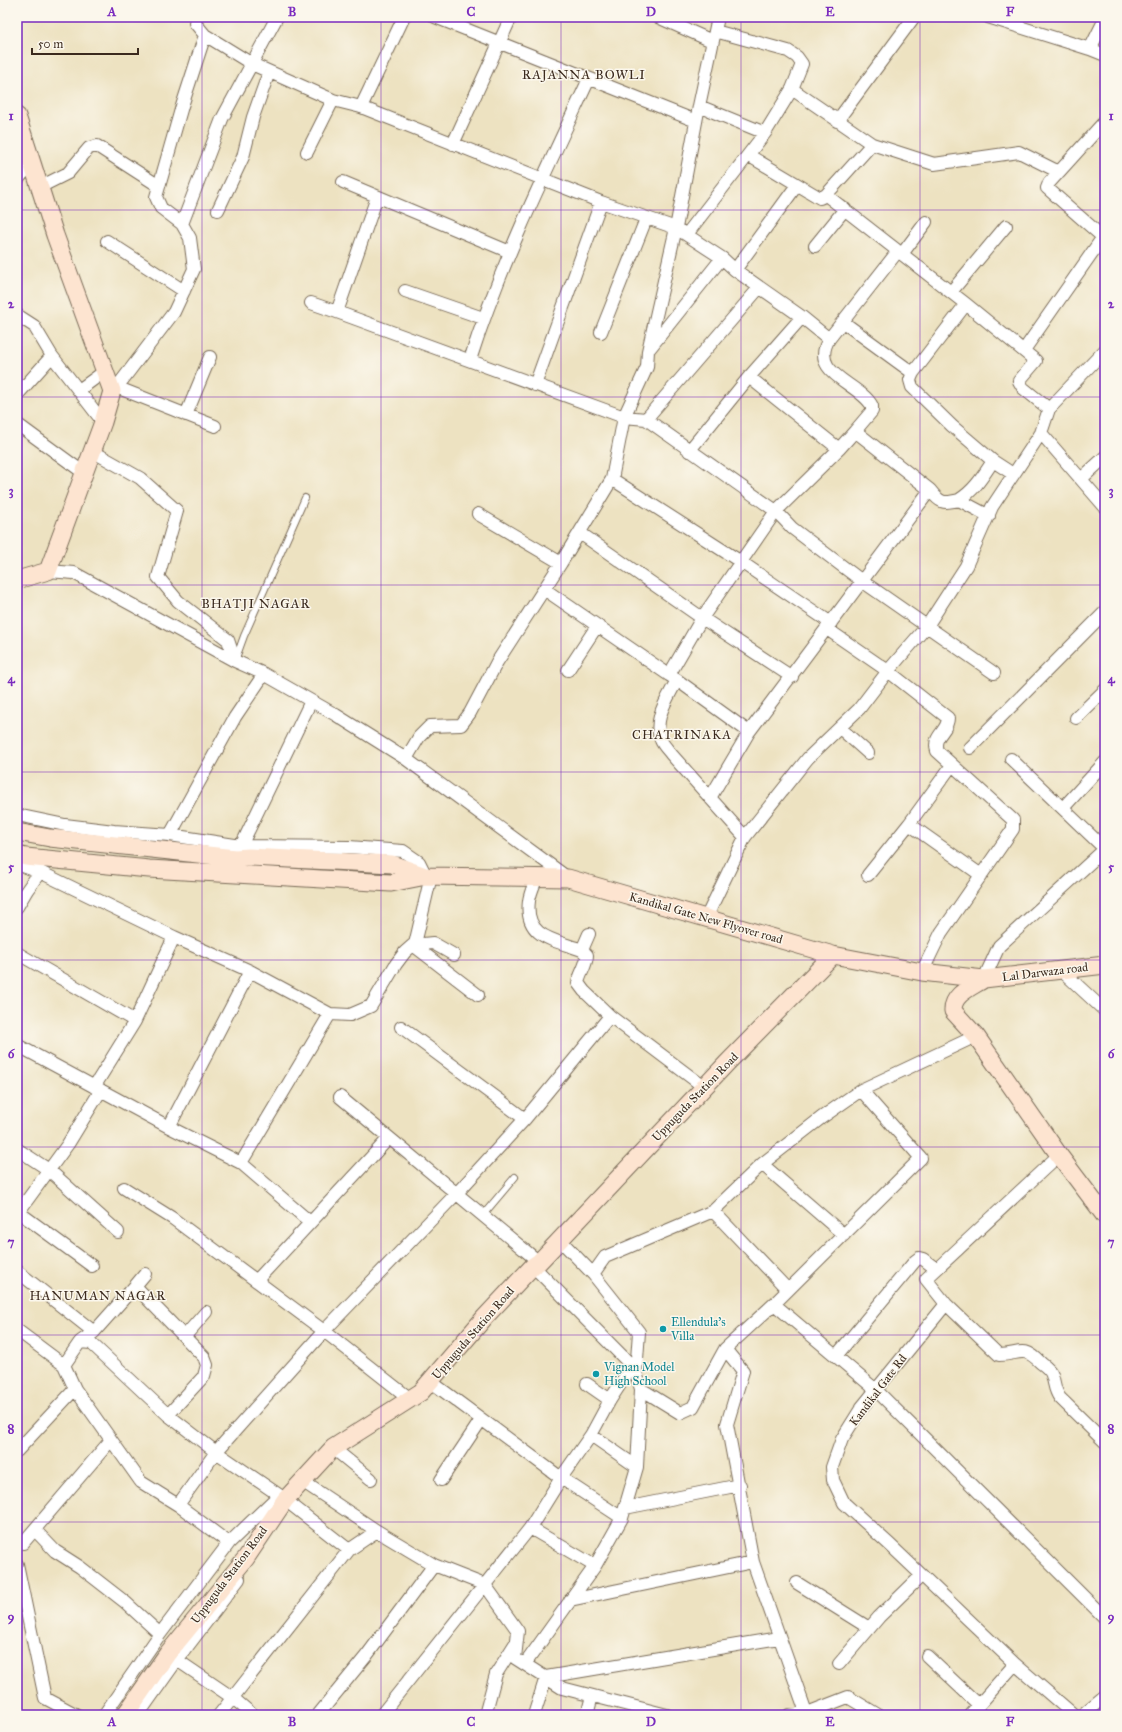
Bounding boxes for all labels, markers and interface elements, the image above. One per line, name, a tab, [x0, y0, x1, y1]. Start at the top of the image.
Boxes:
text: A	[107, 4, 117, 20]
text: B	[288, 4, 297, 20]
text: C	[467, 4, 476, 20]
text: D	[646, 4, 656, 20]
text: E	[825, 4, 835, 20]
text: F	[1006, 4, 1015, 20]
scale bar	[32, 30, 138, 56]
text: 50 m	[38, 37, 63, 51]
district label: RAJANNA BOWLI	[522, 67, 646, 83]
text: 1	[8, 108, 14, 124]
text: 1	[1108, 108, 1114, 124]
text: 2	[8, 296, 15, 312]
text: 2	[1108, 296, 1115, 312]
text: 3	[8, 483, 14, 499]
text: 3	[1108, 483, 1114, 499]
district label: BHATJI NAGAR	[201, 596, 311, 612]
text: 4	[7, 671, 15, 687]
text: 4	[1107, 671, 1115, 687]
district label: CHATRINAKA	[632, 727, 732, 743]
text: 5	[8, 859, 15, 875]
text: 5	[1108, 859, 1115, 875]
street label: Kandikal Gate New Flyover road	[628, 889, 784, 947]
street label: Lal Darwaza road	[1001, 960, 1089, 984]
text: 6	[8, 1046, 16, 1062]
text: 6	[1108, 1046, 1116, 1062]
street label: Uppuguda Station Road	[649, 1050, 742, 1145]
text: 7	[8, 1234, 15, 1250]
text: 7	[1108, 1234, 1115, 1250]
street label: Uppuguda Station Road	[429, 1284, 518, 1383]
district label: HANUMAN NAGAR	[29, 1288, 167, 1304]
place label: Ellendula's Villa	[670, 1315, 726, 1343]
marker: Ellendula's Villa	[658, 1324, 668, 1334]
street label: Kandikal Gate Rd	[847, 1351, 909, 1429]
place label: Vignan Model High School	[603, 1360, 675, 1389]
marker: Vignan Model High School	[591, 1369, 601, 1379]
text: 8	[8, 1421, 15, 1437]
text: 8	[1108, 1421, 1115, 1437]
street label: Uppuguda Station Road	[188, 1524, 271, 1627]
text: 9	[8, 1609, 15, 1625]
text: 9	[1108, 1609, 1115, 1625]
text: A	[107, 1714, 117, 1730]
text: B	[288, 1714, 297, 1730]
text: C	[467, 1714, 476, 1730]
text: D	[646, 1714, 656, 1730]
text: E	[825, 1714, 835, 1730]
text: F	[1006, 1714, 1015, 1730]

